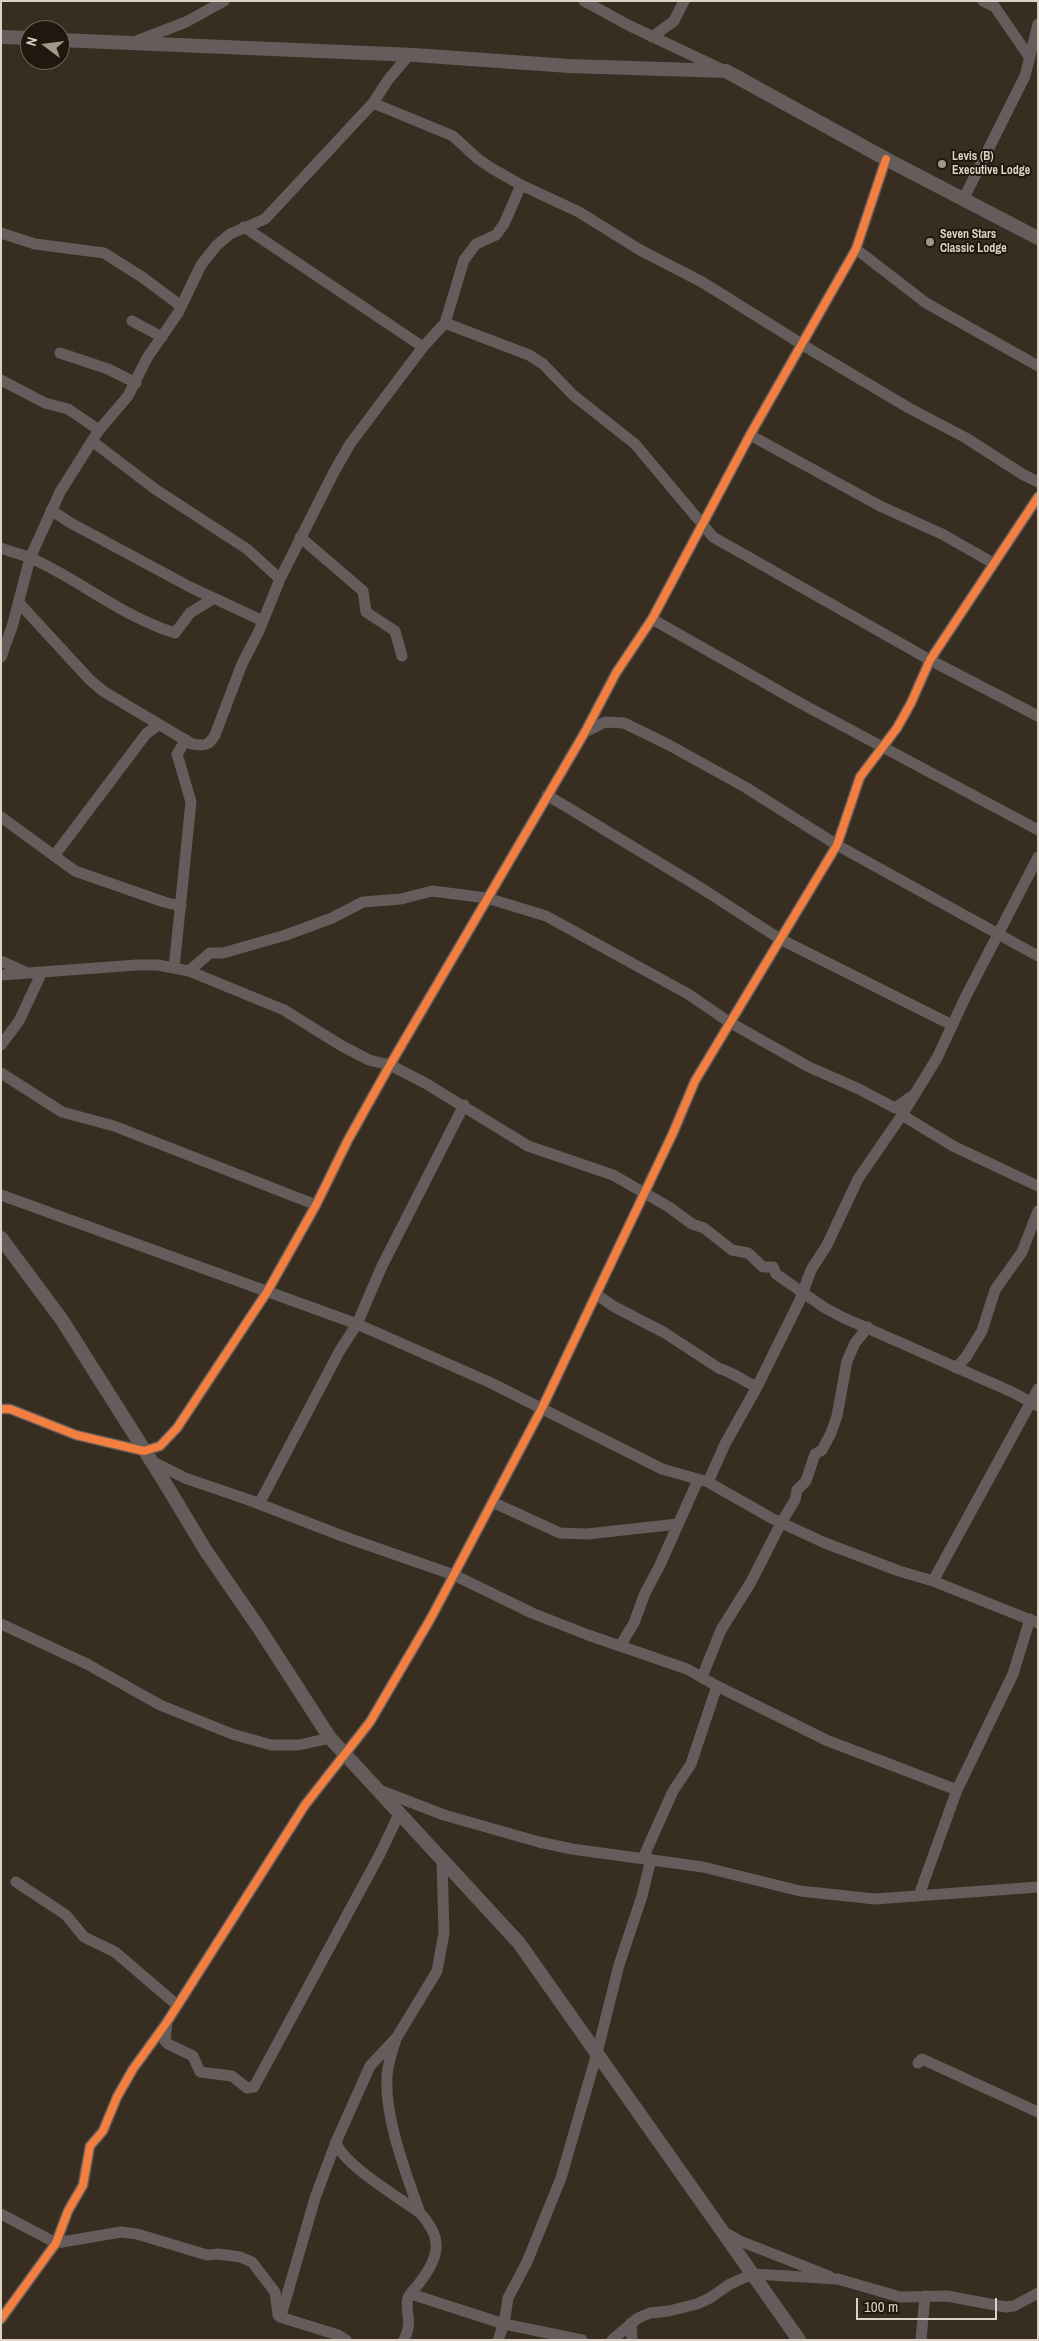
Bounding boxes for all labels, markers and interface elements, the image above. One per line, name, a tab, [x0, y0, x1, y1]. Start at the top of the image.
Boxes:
north arrow	[20, 20, 70, 70]
text: N	[22, 35, 41, 48]
place label: Levis (B) Executive Lodge	[952, 150, 1030, 178]
marker: Levis (B) Executive Lodge	[936, 158, 948, 170]
place label: Seven Stars Classic Lodge	[940, 228, 1007, 256]
marker: Seven Stars Classic Lodge	[924, 236, 936, 248]
scale bar	[859, 2288, 1000, 2320]
text: 100 m	[864, 2296, 898, 2317]

